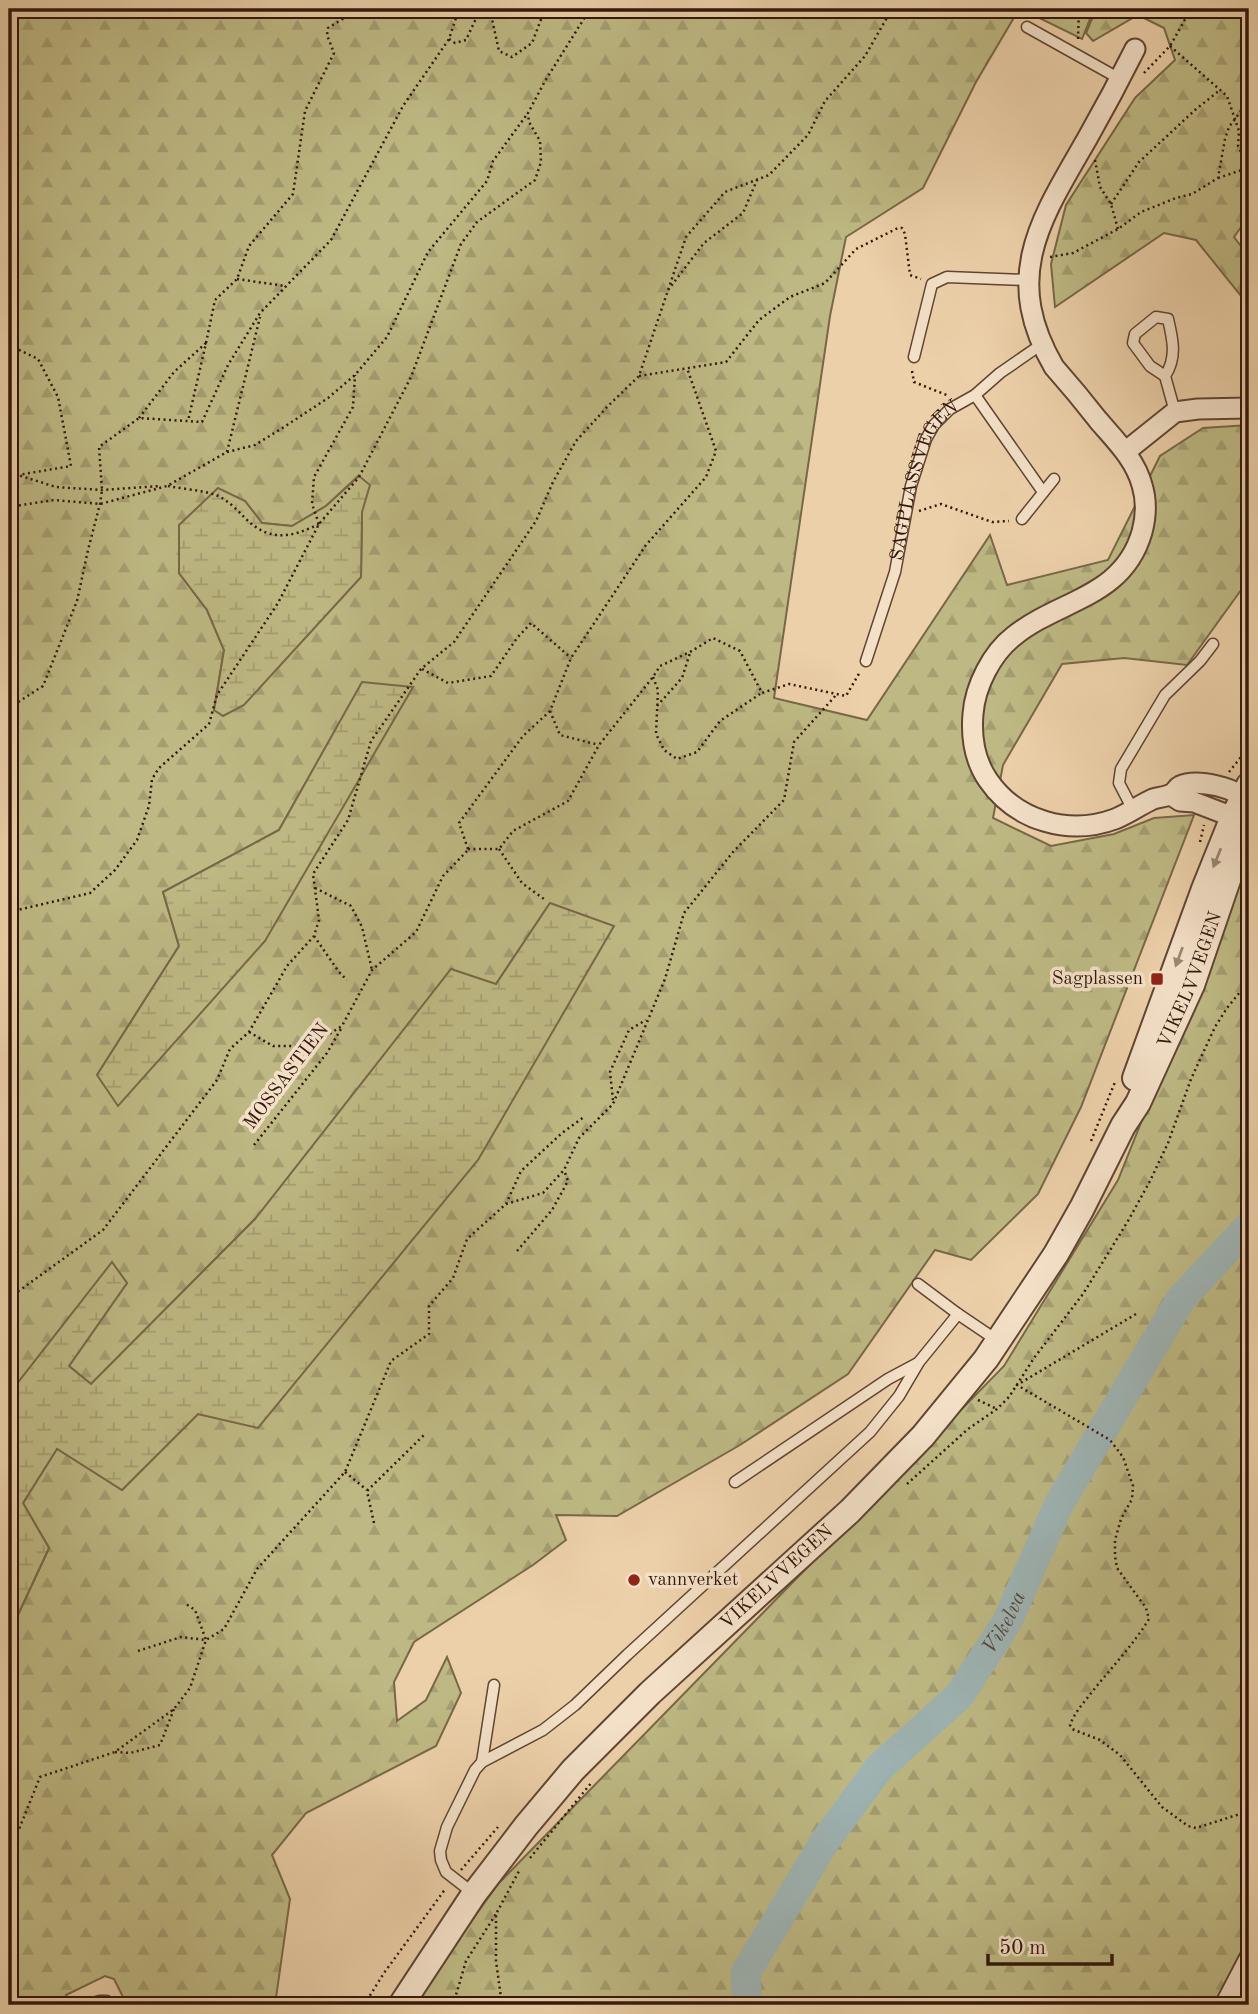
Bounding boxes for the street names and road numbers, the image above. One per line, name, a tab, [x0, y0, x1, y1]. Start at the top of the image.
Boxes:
street label: SAGPLASSVEGEN	[888, 397, 962, 562]
street label: VIKELVVEGEN	[1155, 909, 1226, 1051]
street label: MOSSASTIEN	[241, 1020, 333, 1134]
street label: VIKELVVEGEN	[717, 1521, 837, 1633]

